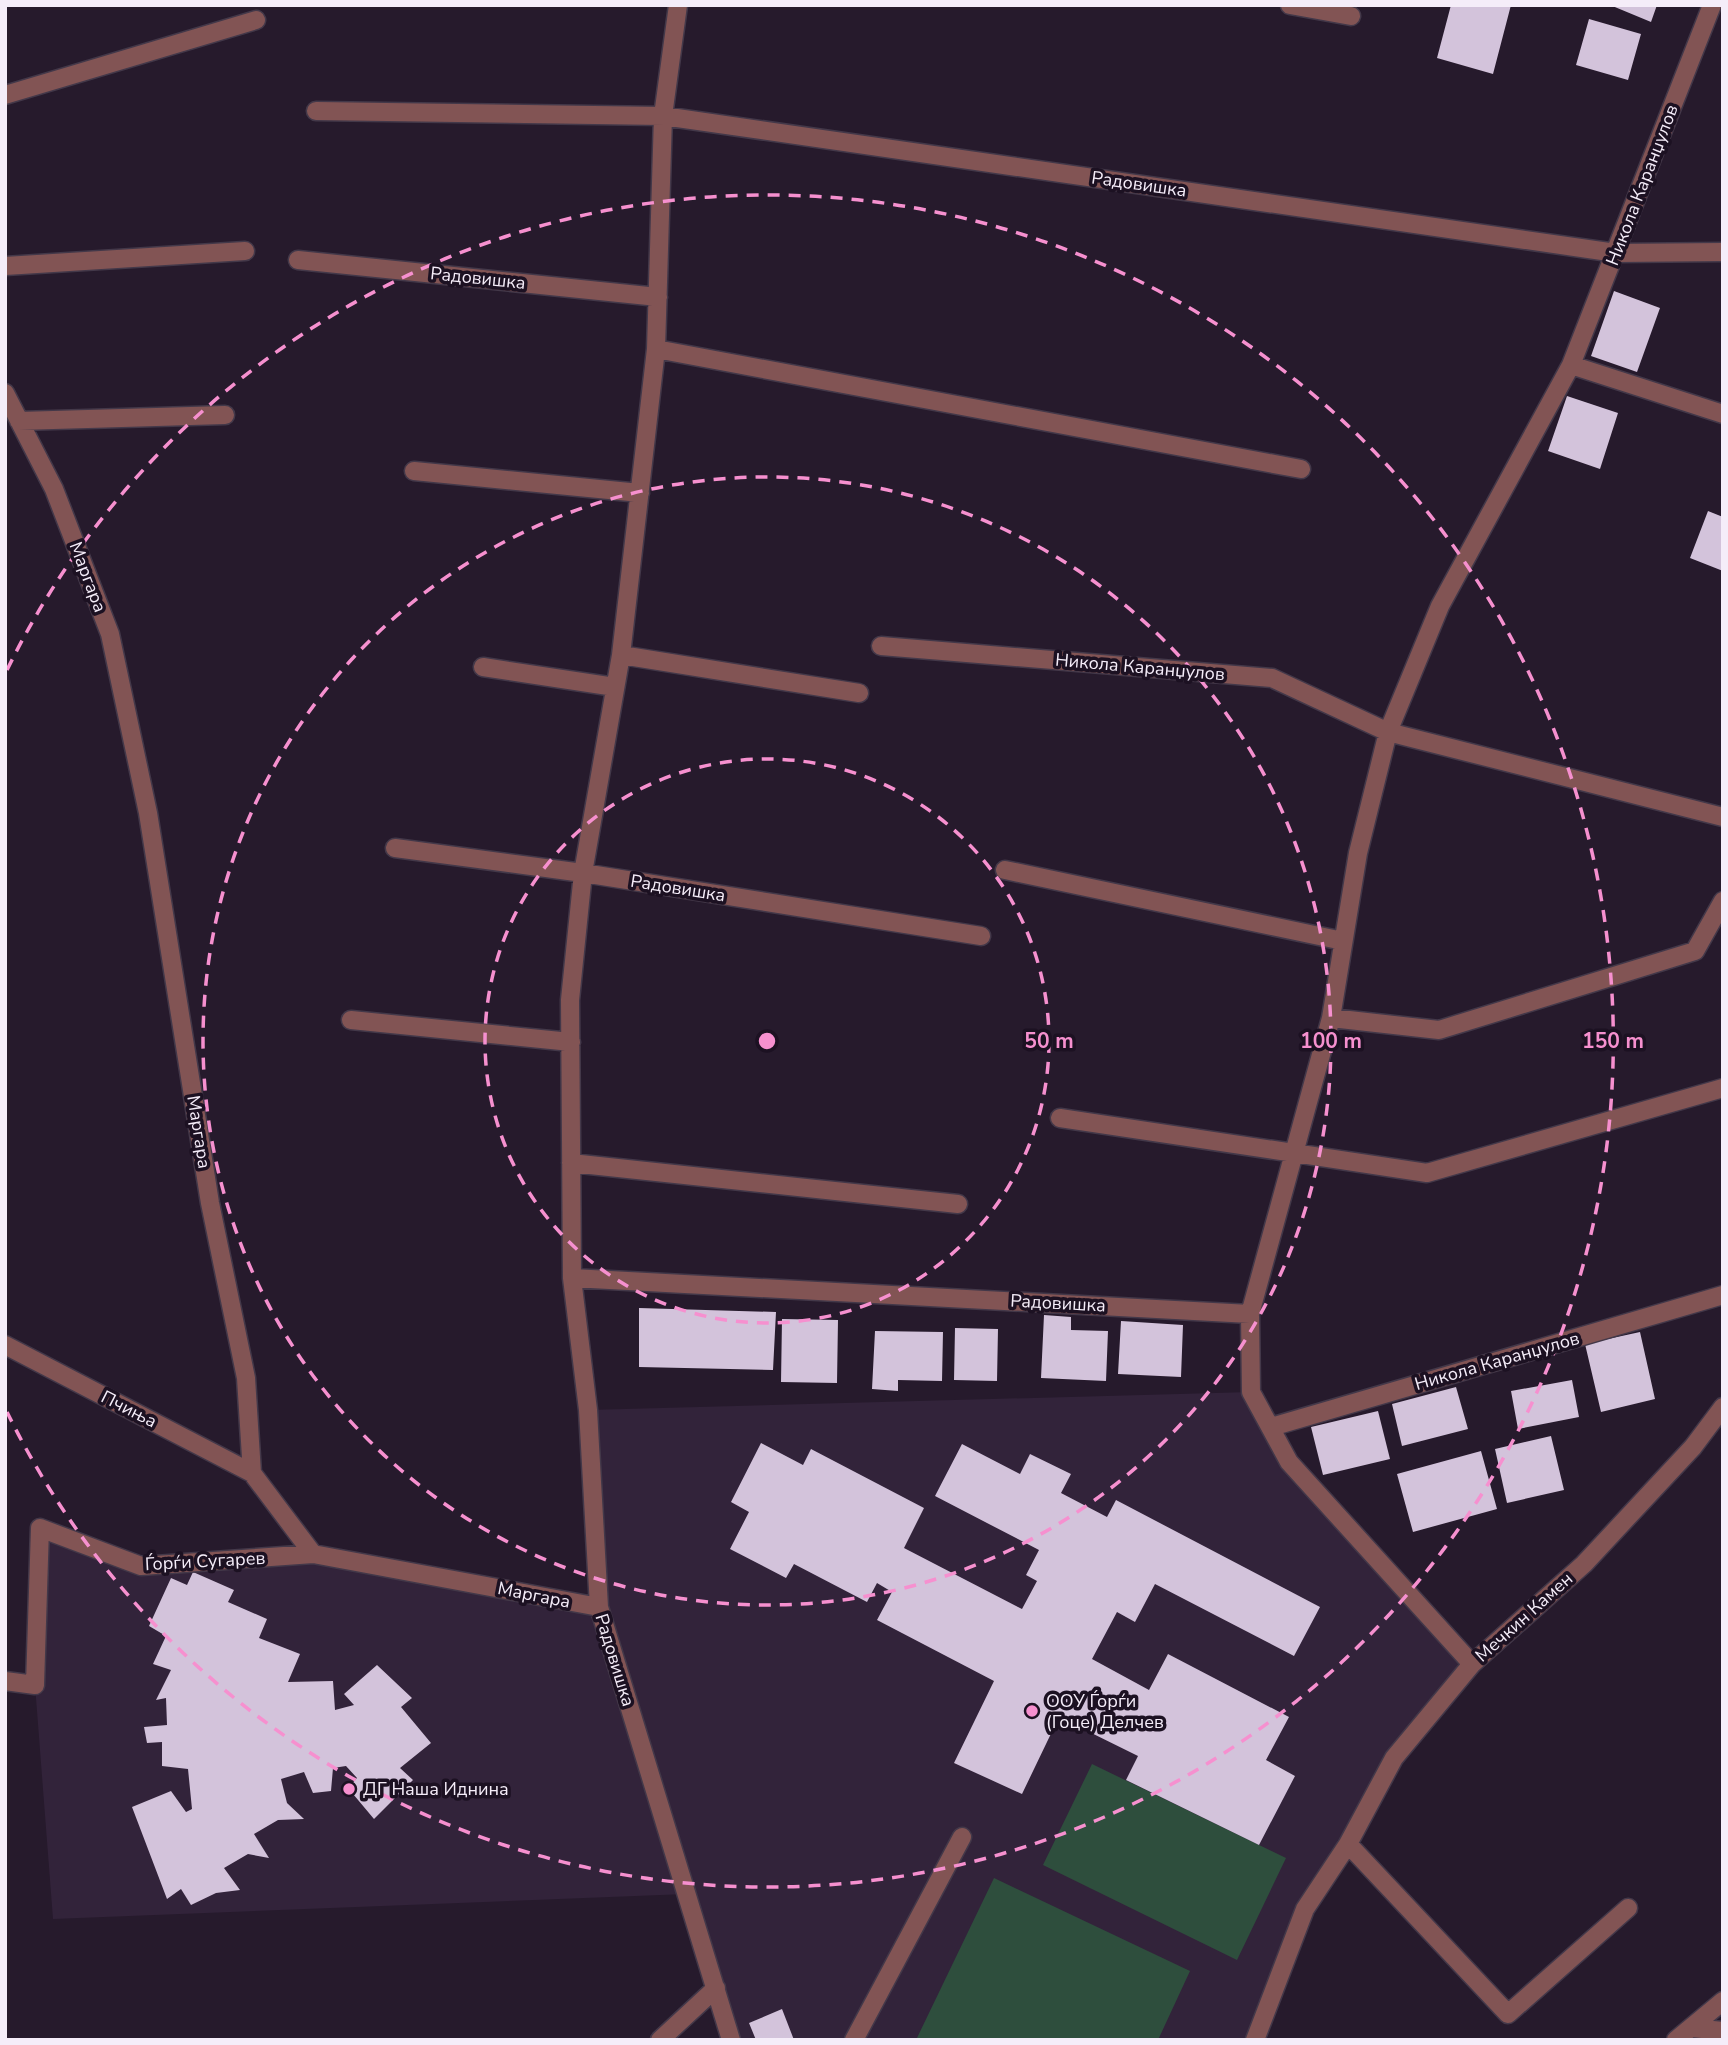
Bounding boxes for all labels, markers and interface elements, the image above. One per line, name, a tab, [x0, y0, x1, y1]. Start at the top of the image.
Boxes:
street label: Никола Каранџулов	[1600, 101, 1684, 269]
street label: Радовишка	[1090, 165, 1188, 203]
street label: Радовишка	[429, 261, 527, 295]
street label: Маргара	[64, 538, 112, 616]
street label: Никола Каранџулов	[1054, 648, 1226, 686]
street label: Радовишка	[629, 869, 727, 907]
text: 50 m	[1024, 1027, 1074, 1055]
text: 100 m	[1300, 1027, 1362, 1055]
text: 150 m	[1582, 1027, 1644, 1055]
centre of rings	[755, 1029, 779, 1053]
street label: Маргара	[181, 1094, 217, 1170]
street label: Радовишка	[1010, 1289, 1106, 1317]
street label: Никола Каранџулов	[1412, 1326, 1582, 1396]
street label: Пчиња	[97, 1385, 161, 1433]
street label: Ѓорѓи Сугарев	[144, 1546, 266, 1576]
street label: Мечкин Камен	[1470, 1567, 1578, 1667]
street label: Маргара	[496, 1576, 572, 1614]
street label: Радовишка	[590, 1611, 640, 1709]
place label: ООУ Ѓорѓи (Гоце) Делчев	[1046, 1689, 1164, 1734]
marker: ООУ Ѓорѓи (Гоце) Делчев	[1024, 1703, 1040, 1719]
place label: ДГ Наша Иднина	[363, 1777, 509, 1801]
marker: ДГ Наша Иднина	[341, 1781, 357, 1797]

